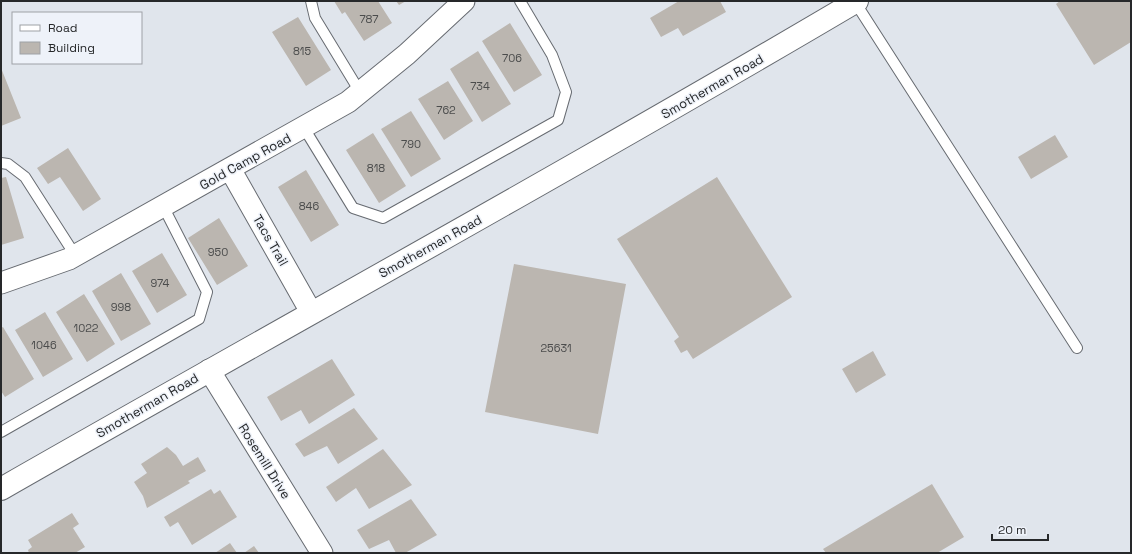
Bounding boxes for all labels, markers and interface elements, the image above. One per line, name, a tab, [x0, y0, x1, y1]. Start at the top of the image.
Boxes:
legend	[12, 12, 142, 64]
house number: 787	[359, 12, 379, 26]
text: Road	[48, 20, 77, 36]
text: Building	[48, 40, 95, 56]
house number: 815	[293, 44, 311, 58]
street label: Smotherman Road	[658, 50, 766, 123]
house number: 706	[502, 51, 522, 65]
house number: 734	[470, 79, 490, 93]
house number: 762	[436, 103, 456, 117]
street label: Gold Camp Road	[196, 129, 294, 194]
house number: 790	[401, 137, 421, 151]
house number: 818	[367, 161, 385, 175]
house number: 846	[299, 199, 319, 213]
street label: Tacs Trail	[249, 211, 292, 269]
street label: Smotherman Road	[376, 211, 485, 282]
house number: 950	[208, 245, 228, 259]
house number: 974	[151, 276, 170, 290]
house number: 998	[111, 300, 131, 314]
house number: 1022	[74, 321, 99, 335]
house number: 1046	[31, 338, 57, 352]
house number: 25631	[540, 341, 572, 355]
street label: Smotherman Road	[93, 369, 201, 442]
street label: Rosemill Drive	[235, 420, 295, 502]
scale bar	[992, 516, 1048, 542]
text: 20 m	[998, 522, 1026, 538]

